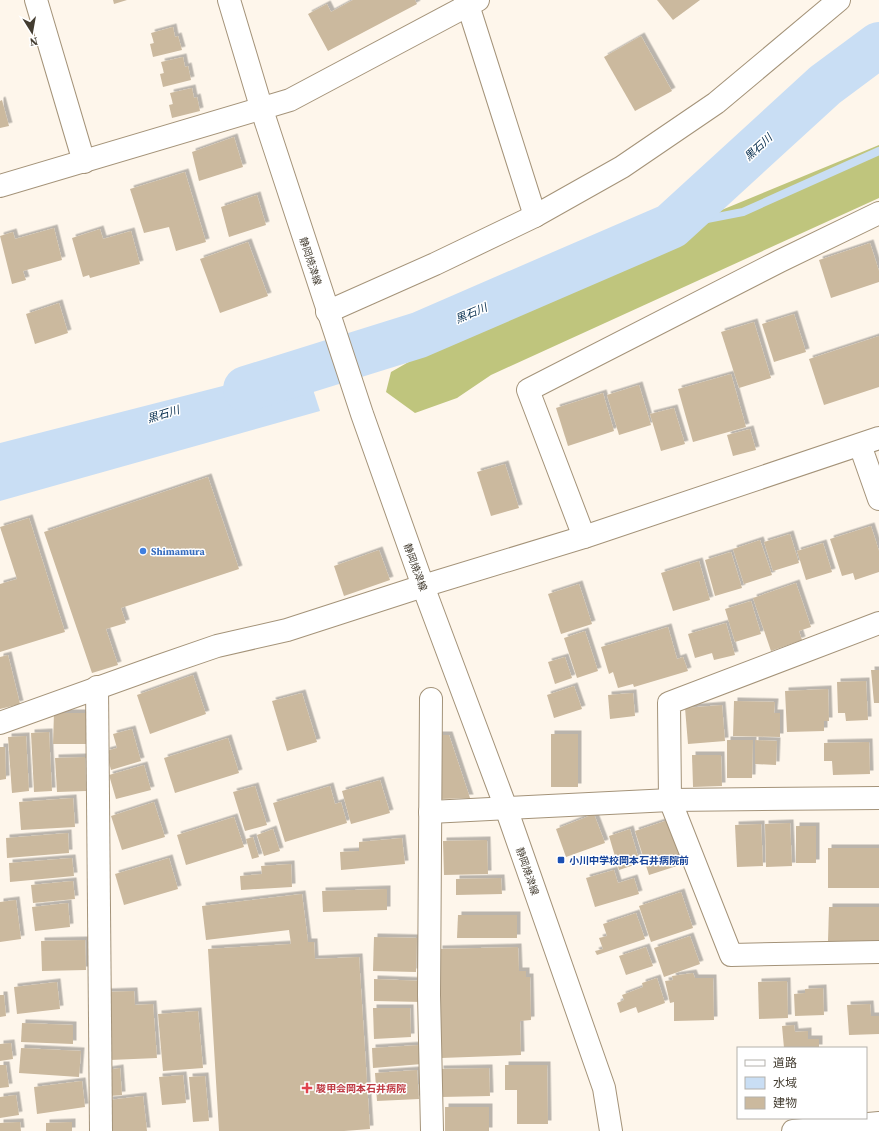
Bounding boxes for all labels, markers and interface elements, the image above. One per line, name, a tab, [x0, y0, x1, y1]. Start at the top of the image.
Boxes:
north arrow	[12, 12, 52, 52]
text: N	[28, 33, 39, 49]
water label: 黒石川	[741, 130, 776, 164]
street label: 静岡焼津線	[297, 235, 324, 287]
water label: 黒石川	[453, 300, 490, 327]
water label: 黒石川	[145, 402, 182, 426]
street label: 静岡焼津線	[401, 541, 430, 593]
place label: Shimamura	[151, 545, 206, 558]
marker: Shimamura	[138, 546, 148, 556]
street label: 静岡焼津線	[513, 845, 542, 897]
place label: 小川中学校岡本石井病院前	[569, 854, 689, 867]
marker: 小川中学校岡本石井病院前	[556, 855, 566, 865]
legend	[737, 1047, 867, 1119]
text: 道路	[773, 1055, 797, 1071]
text: 水域	[773, 1075, 797, 1091]
marker: 駿甲会岡本石井病院	[301, 1082, 313, 1094]
place label: 駿甲会岡本石井病院	[315, 1082, 406, 1095]
text: 建物	[773, 1095, 797, 1111]

